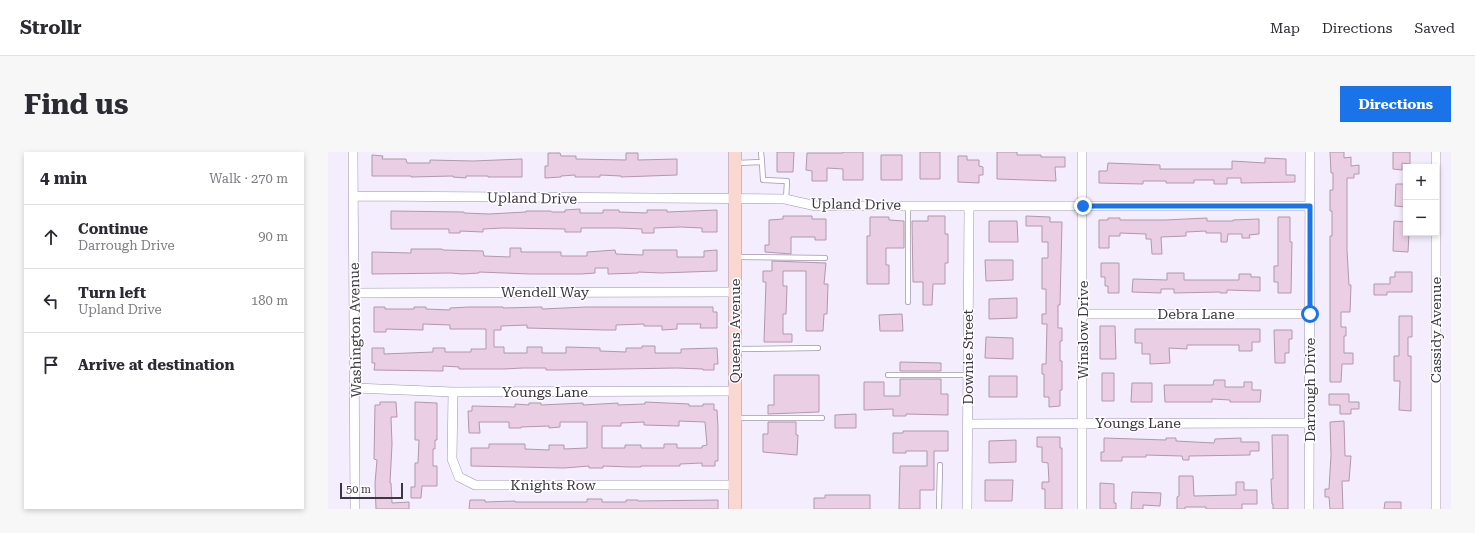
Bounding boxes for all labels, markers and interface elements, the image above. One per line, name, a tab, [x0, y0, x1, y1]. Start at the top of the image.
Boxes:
text: Strollr	[20, 16, 82, 39]
text: Map	[1270, 20, 1300, 36]
text: Directions	[1322, 20, 1392, 36]
text: Saved	[1414, 20, 1455, 36]
button: Directions	[1340, 86, 1451, 122]
text: Find us	[24, 88, 128, 121]
map controls	[1403, 164, 1439, 236]
button: +	[1403, 164, 1439, 200]
text: 4 min	[40, 168, 87, 188]
text: Walk · 270 m	[209, 171, 288, 186]
street label: Upland Drive	[487, 189, 578, 207]
street label: Upland Drive	[811, 195, 902, 213]
route end	[1074, 197, 1092, 215]
button: −	[1403, 200, 1439, 236]
text: Continue	[78, 220, 148, 238]
icon: ahead	[40, 226, 62, 248]
text: 90 m	[258, 229, 288, 244]
text: Darrough Drive	[78, 238, 175, 253]
street label: Washington Avenue	[346, 262, 364, 398]
street label: Cassidy Avenue	[1428, 277, 1444, 383]
street label: Queens Avenue	[727, 278, 743, 383]
street label: Winslow Drive	[1075, 280, 1091, 379]
text: Turn left	[78, 284, 146, 302]
street label: Wendell Way	[501, 284, 590, 300]
icon: left	[40, 290, 62, 312]
text: 180 m	[251, 293, 288, 308]
text: Upland Drive	[78, 302, 162, 317]
route start	[1301, 305, 1319, 323]
street label: Debra Lane	[1157, 306, 1235, 322]
street label: Downie Street	[960, 309, 976, 405]
street label: Darrough Drive	[1302, 338, 1318, 442]
icon: arrive	[40, 354, 62, 376]
text: Arrive at destination	[78, 356, 234, 374]
street label: Youngs Lane	[502, 384, 588, 400]
street label: Youngs Lane	[1095, 415, 1181, 431]
street label: Knights Row	[510, 477, 596, 493]
scale bar	[340, 481, 403, 500]
text: 50 m	[346, 483, 371, 496]

